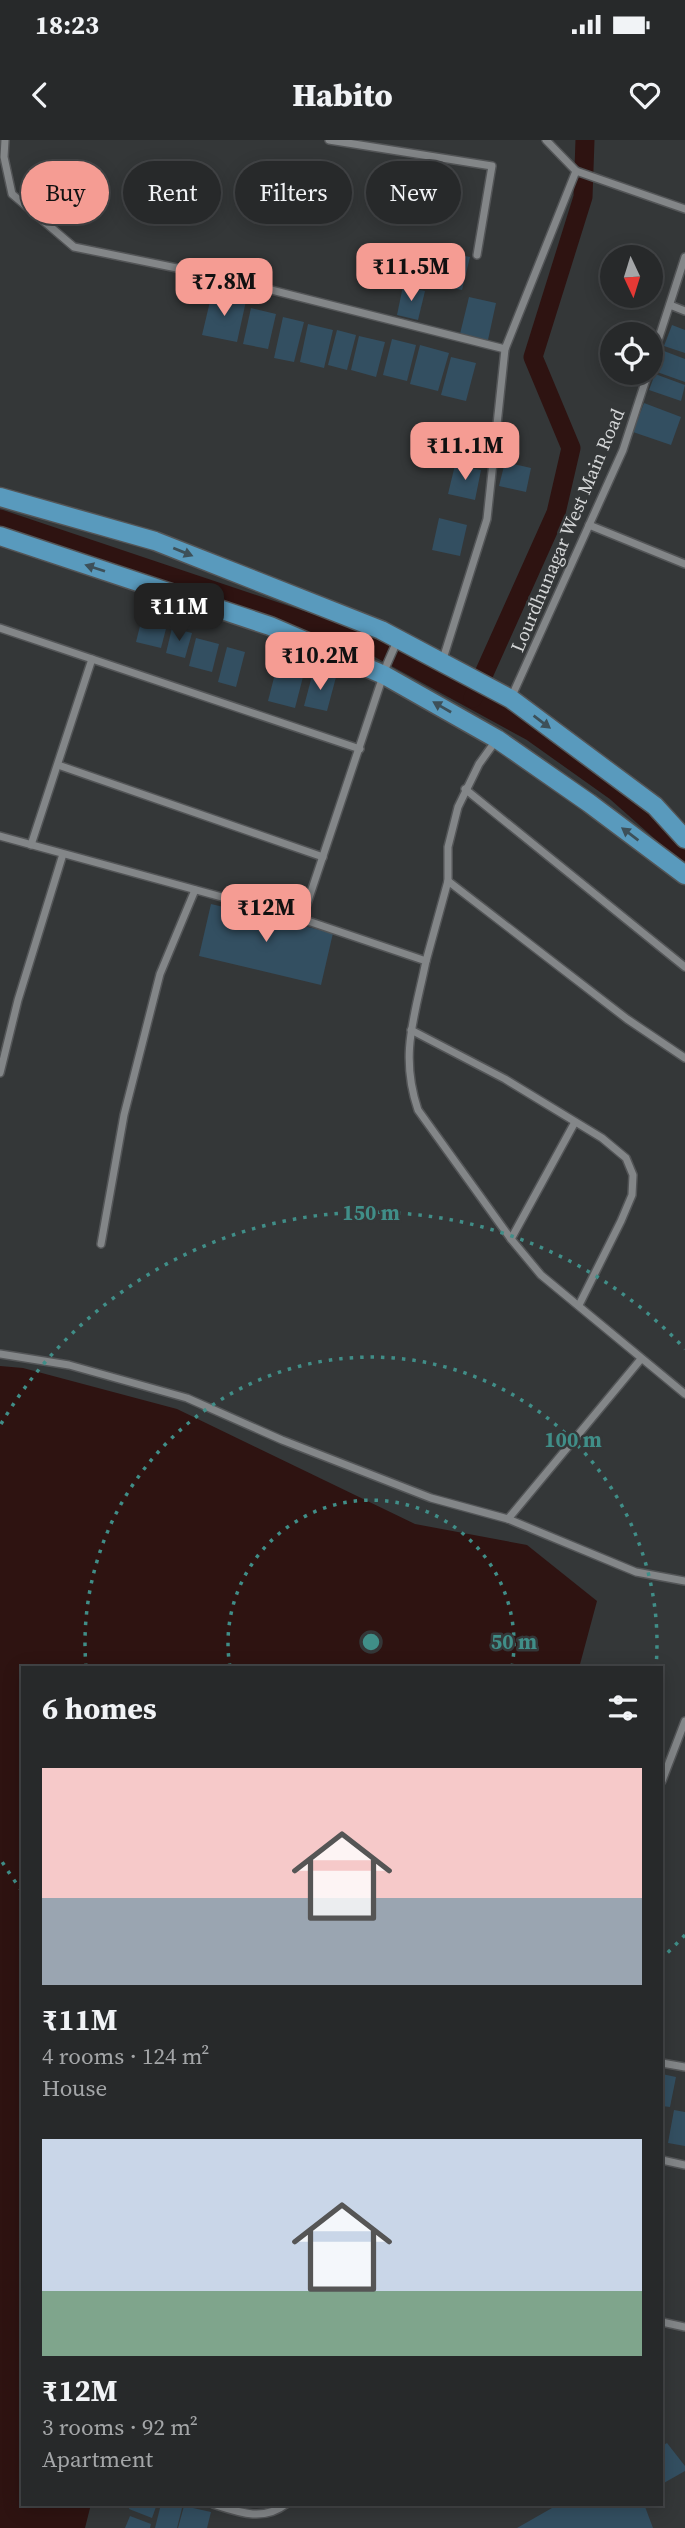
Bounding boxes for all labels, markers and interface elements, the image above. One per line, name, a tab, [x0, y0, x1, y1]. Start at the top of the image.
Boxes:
text: 18:23	[35, 7, 99, 43]
text: Habito	[292, 73, 393, 117]
icon: back	[21, 76, 59, 114]
icon: heart	[626, 76, 664, 114]
chip: Buy	[21, 161, 109, 224]
chip: Rent	[123, 161, 221, 224]
chip: Filters	[235, 161, 352, 224]
chip: New	[366, 161, 461, 224]
pin: ₹11.5M	[354, 244, 468, 303]
north arrow	[600, 245, 663, 308]
map controls	[600, 245, 663, 385]
text: ₹11.5M	[372, 250, 450, 282]
pin: ₹7.8M	[175, 258, 273, 318]
text: ₹7.8M	[192, 265, 256, 297]
button: locate	[600, 322, 663, 385]
street label: Lourdhunagar West Main Road	[504, 404, 630, 656]
pin: ₹11.1M	[408, 422, 522, 482]
text: ₹11.1M	[426, 429, 504, 461]
one-way arrow	[172, 546, 193, 557]
one-way arrow	[85, 562, 106, 573]
pin: ₹11M	[138, 584, 220, 643]
text: ₹11M	[150, 590, 208, 622]
pin: ₹10.2M	[263, 632, 377, 692]
text: ₹10.2M	[281, 639, 359, 671]
one-way arrow	[432, 701, 452, 713]
one-way arrow	[532, 715, 551, 729]
one-way arrow	[622, 827, 640, 842]
pin: ₹12M	[225, 884, 307, 944]
text: ₹12M	[237, 891, 295, 923]
text: 150 m	[342, 1198, 400, 1227]
text: 100 m	[544, 1425, 602, 1454]
text: 50 m	[491, 1627, 537, 1656]
centre of rings	[359, 1630, 383, 1654]
text: 6 homes	[42, 1688, 157, 1729]
icon: filters	[604, 1689, 642, 1727]
icon: home	[279, 1813, 405, 1939]
text: ₹11M	[42, 1999, 118, 2040]
text: 4 rooms · 124 m²	[42, 2040, 209, 2072]
text: House	[42, 2072, 107, 2104]
icon: home	[279, 2184, 405, 2310]
text: ₹12M	[42, 2370, 118, 2411]
text: 3 rooms · 92 m²	[42, 2411, 198, 2443]
text: Apartment	[42, 2443, 153, 2475]

